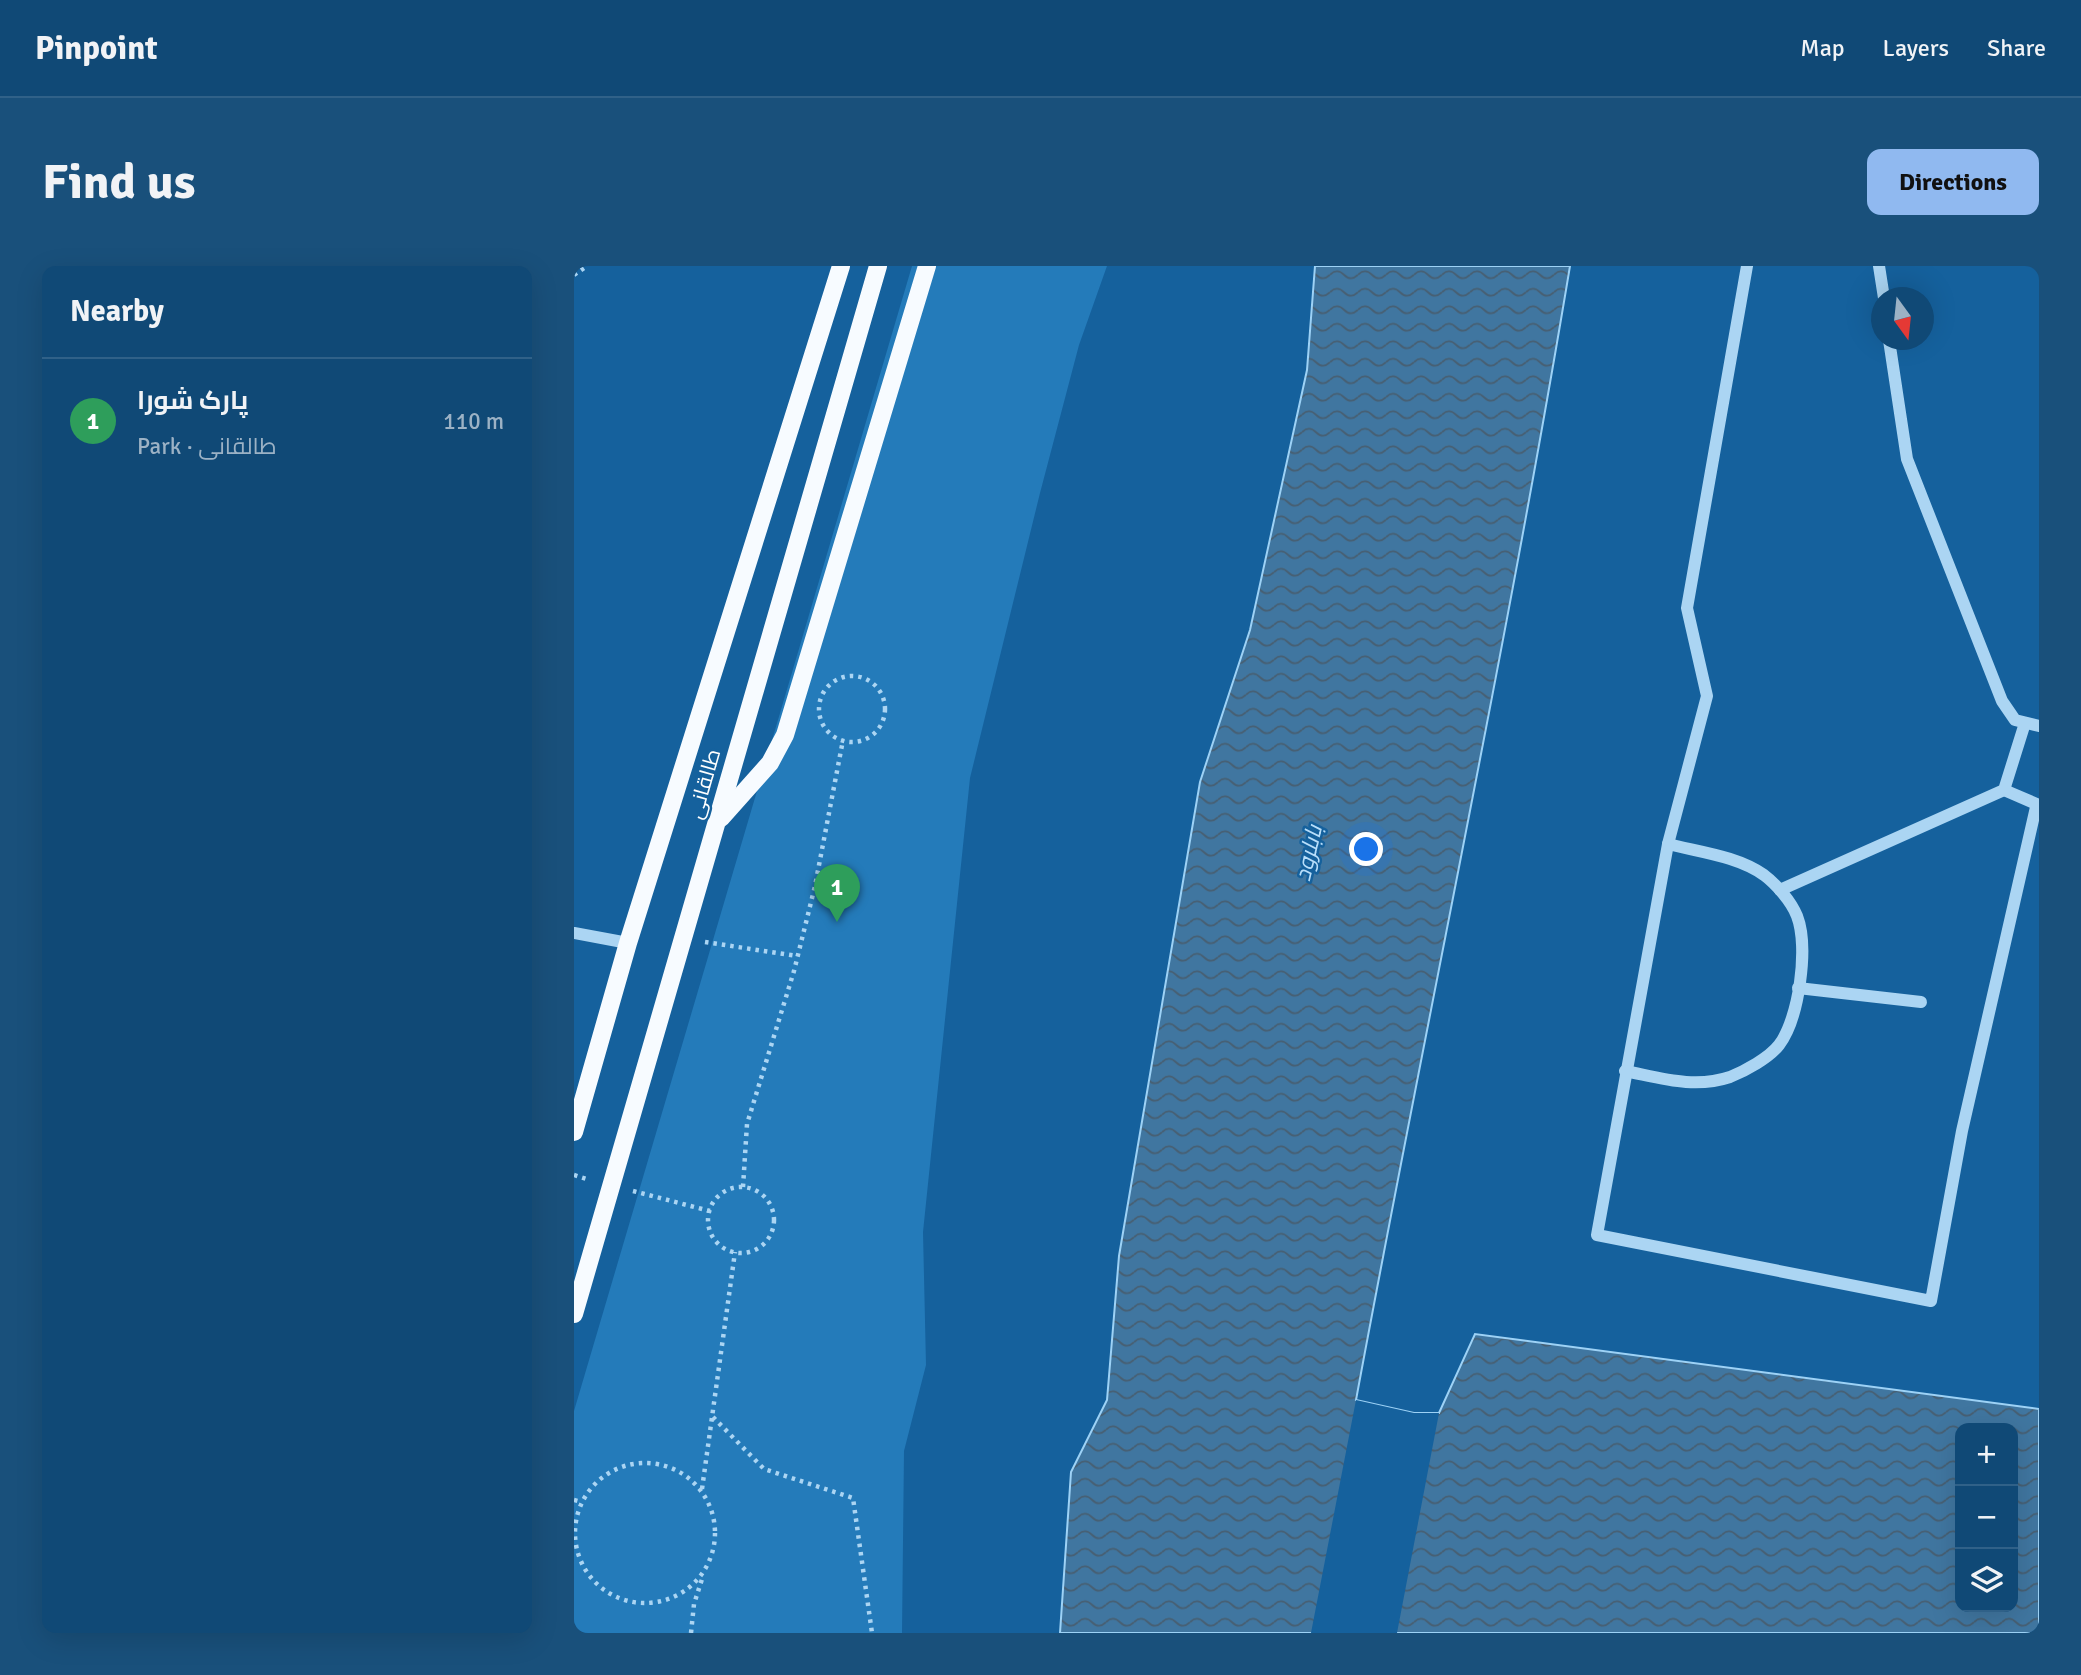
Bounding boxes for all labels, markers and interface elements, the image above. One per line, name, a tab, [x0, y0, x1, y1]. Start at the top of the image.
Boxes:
text: Pinpoint	[35, 28, 158, 69]
text: Map	[1800, 33, 1845, 63]
text: Layers	[1883, 33, 1949, 63]
text: Share	[1987, 33, 2046, 63]
button: Directions	[1867, 149, 2039, 215]
text: Find us	[42, 152, 195, 212]
north arrow	[1871, 287, 1934, 350]
text: Nearby	[70, 293, 164, 330]
text: پارک شورا	[137, 385, 248, 417]
text: 1	[87, 407, 99, 436]
text: 110 m	[443, 407, 504, 436]
text: Park · طالقانی	[137, 432, 276, 461]
street label: طالقانی	[682, 746, 726, 822]
water label: بابلرود	[1288, 820, 1329, 884]
your location	[1349, 832, 1383, 866]
pin: 1	[814, 864, 860, 922]
map controls	[1955, 1423, 2018, 1612]
button: +	[1955, 1423, 2018, 1486]
button: −	[1955, 1486, 2018, 1549]
button: layers	[1955, 1549, 2018, 1612]

